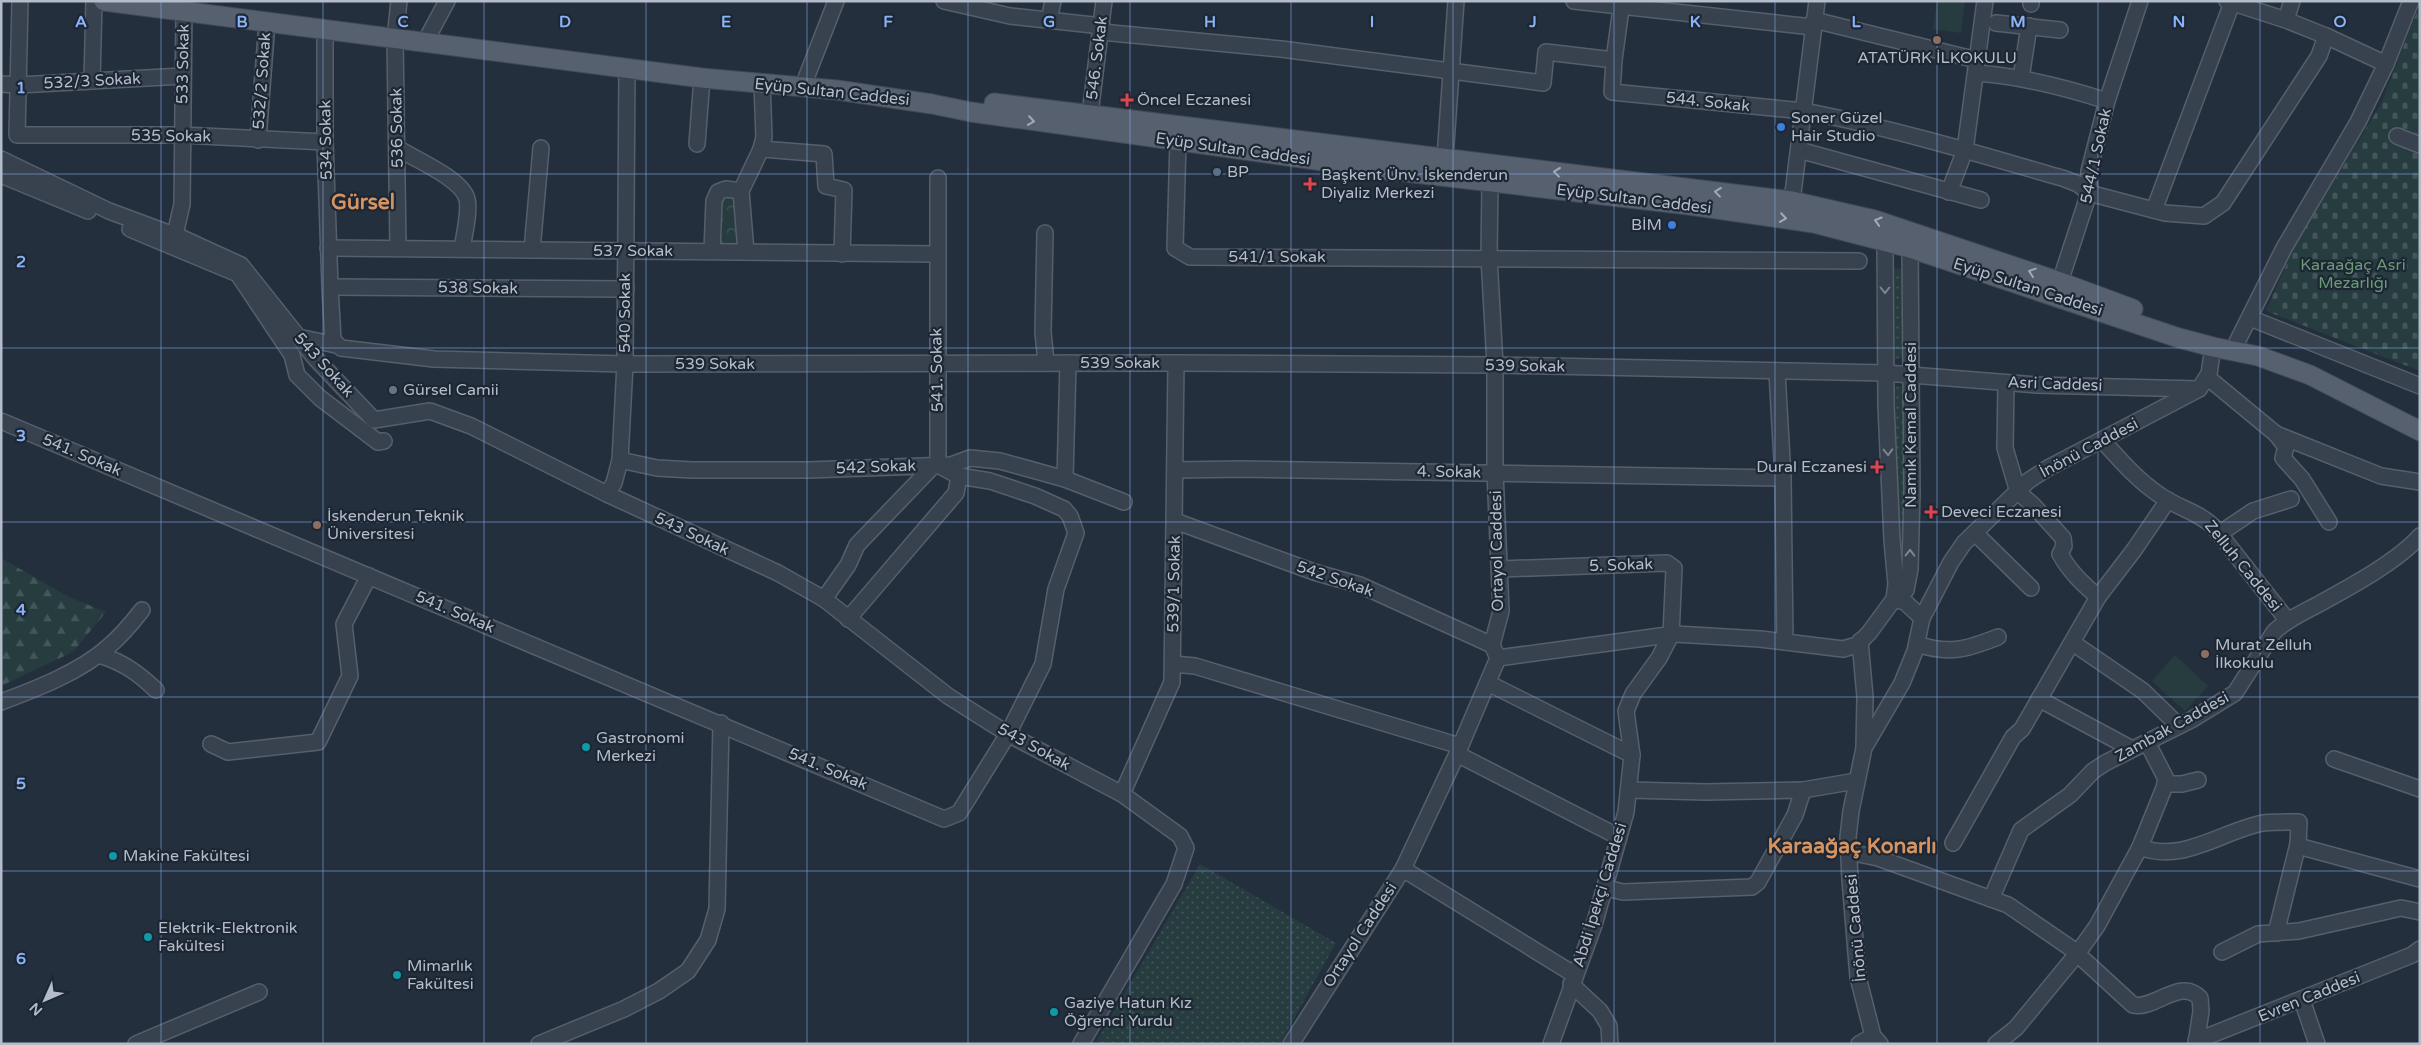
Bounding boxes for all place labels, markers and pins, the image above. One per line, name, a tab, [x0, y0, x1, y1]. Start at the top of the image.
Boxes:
marker: ATATÜRK İLKOKULU	[1931, 34, 1943, 46]
place label: ATATÜRK İLKOKULU	[1857, 48, 2017, 68]
place label: Öncel Eczanesi	[1137, 90, 1251, 110]
marker: Öncel Eczanesi	[1121, 94, 1133, 106]
place label: Soner Güzel Hair Studio	[1791, 108, 1883, 146]
marker: Soner Güzel Hair Studio	[1775, 121, 1787, 133]
place label: BP	[1227, 162, 1249, 182]
place label: Başkent Ünv. İskenderun Diyaliz Merkezi	[1321, 165, 1508, 203]
marker: BP	[1211, 166, 1223, 178]
marker: Başkent Ünv. İskenderun Diyaliz Merkezi	[1303, 177, 1317, 191]
place label: BİM	[1631, 215, 1662, 235]
marker: BİM	[1666, 219, 1678, 231]
place label: Gürsel Camii	[403, 380, 499, 400]
marker: Gürsel Camii	[387, 384, 399, 396]
place label: Dural Eczanesi	[1756, 457, 1867, 477]
marker: Dural Eczanesi	[1871, 461, 1883, 473]
place label: Deveci Eczanesi	[1941, 502, 2062, 522]
place label: İskenderun Teknik Üniversitesi	[327, 506, 465, 544]
marker: Deveci Eczanesi	[1925, 506, 1937, 518]
marker: İskenderun Teknik Üniversitesi	[311, 519, 323, 531]
place label: Murat Zelluh İlkokulu	[2215, 635, 2312, 673]
marker: Murat Zelluh İlkokulu	[2199, 648, 2211, 660]
place label: Gastronomi Merkezi	[596, 728, 685, 766]
marker: Gastronomi Merkezi	[580, 741, 592, 753]
place label: Makine Fakültesi	[123, 846, 250, 866]
marker: Makine Fakültesi	[107, 850, 119, 862]
place label: Elektrik-Elektronik Fakültesi	[158, 918, 298, 956]
marker: Elektrik-Elektronik Fakültesi	[142, 931, 154, 943]
place label: Mimarlık Fakültesi	[407, 956, 474, 994]
marker: Mimarlık Fakültesi	[391, 969, 403, 981]
place label: Gaziye Hatun Kız Öğrenci Yurdu	[1064, 993, 1192, 1031]
marker: Gaziye Hatun Kız Öğrenci Yurdu	[1048, 1006, 1060, 1018]

